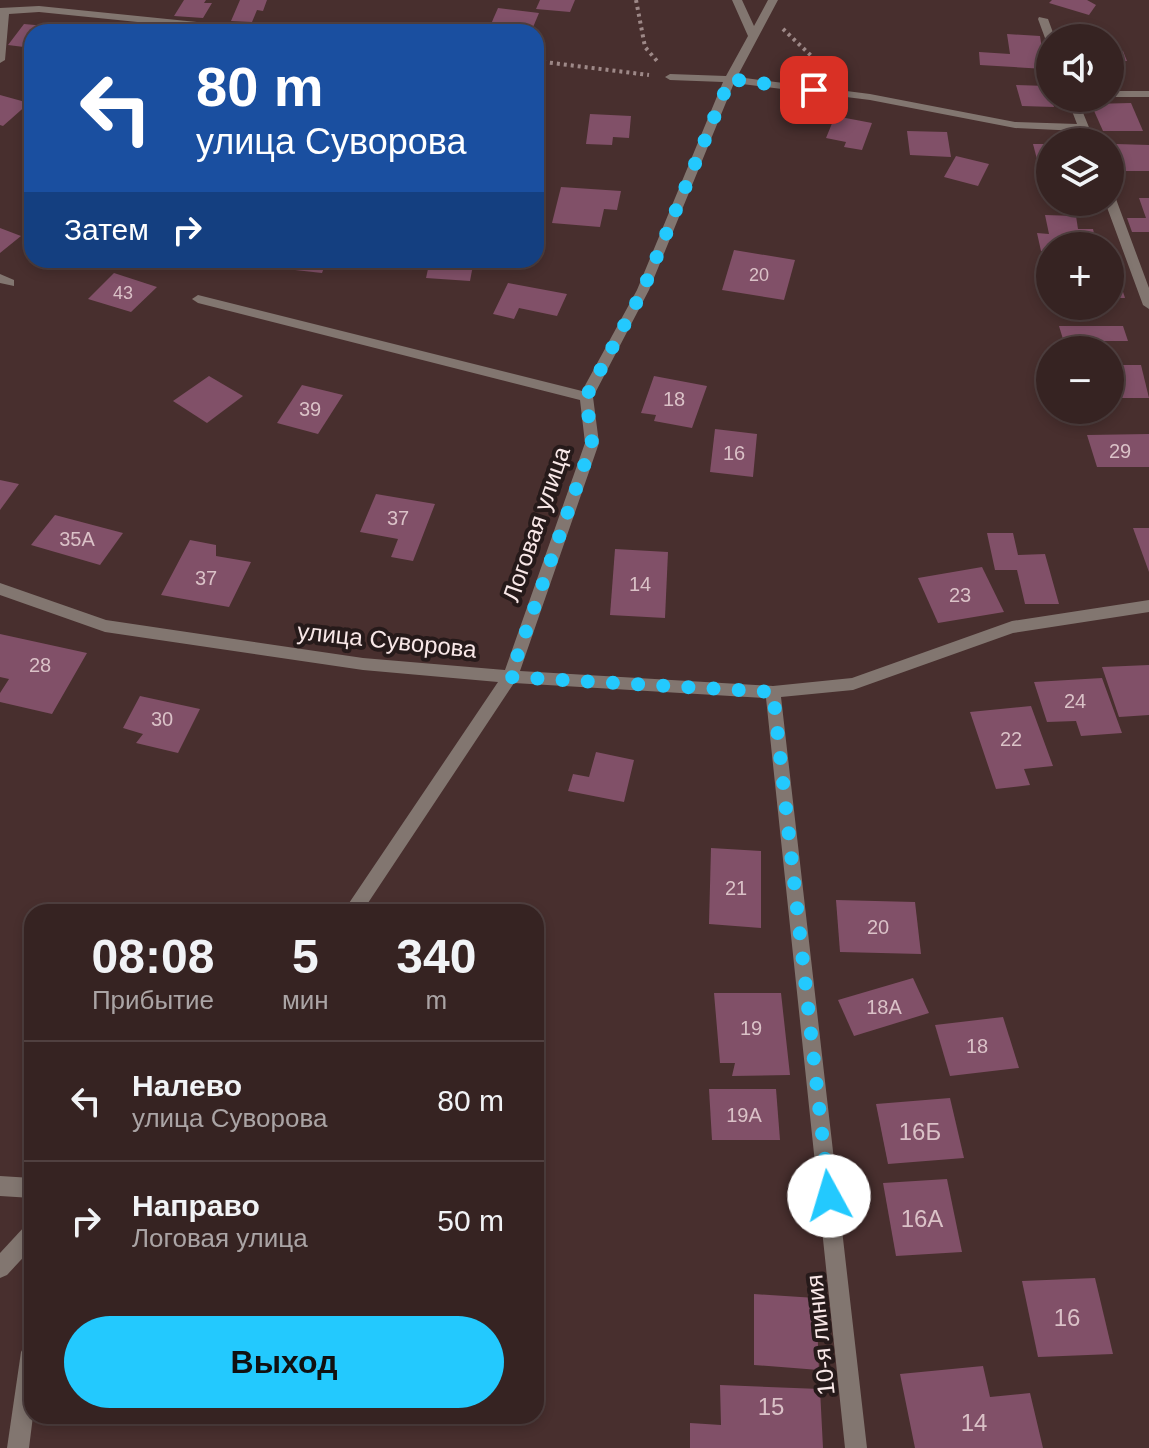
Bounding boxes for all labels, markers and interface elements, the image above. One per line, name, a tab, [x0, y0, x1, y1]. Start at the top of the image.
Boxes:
map controls	[1036, 24, 1124, 424]
button: sound	[1036, 24, 1124, 112]
text: 80 m	[196, 55, 324, 118]
icon: left	[64, 56, 168, 160]
pin	[780, 56, 848, 124]
icon: arrive	[792, 68, 836, 112]
text: улица Суворова	[196, 121, 467, 162]
button: layers	[1036, 128, 1124, 216]
icon: right	[165, 208, 209, 252]
text: Затем	[64, 213, 149, 246]
button: +	[1036, 232, 1124, 320]
house number: 20	[749, 265, 769, 285]
house number: 43	[113, 283, 133, 303]
button: −	[1036, 336, 1124, 424]
house number: 18	[663, 388, 685, 410]
house number: 39	[299, 398, 321, 420]
house number: 29	[1109, 440, 1131, 462]
street label: Логовая улица	[497, 442, 575, 605]
house number: 16	[723, 442, 745, 464]
house number: 37	[387, 507, 409, 529]
house number: 35А	[59, 528, 95, 550]
house number: 37	[195, 567, 217, 589]
house number: 14	[629, 573, 651, 595]
house number: 23	[949, 584, 971, 606]
street label: улица Суворова	[296, 617, 479, 663]
house number: 28	[29, 654, 51, 676]
house number: 24	[1064, 690, 1086, 712]
house number: 30	[151, 708, 173, 730]
house number: 22	[1000, 728, 1022, 750]
house number: 21	[725, 877, 747, 899]
house number: 20	[867, 916, 889, 938]
text: 08:08	[92, 930, 214, 983]
text: 5	[292, 930, 319, 983]
text: 340	[396, 930, 476, 983]
text: Прибытие	[92, 985, 214, 1015]
text: мин	[282, 985, 329, 1015]
text: m	[426, 985, 447, 1015]
house number: 18А	[866, 996, 902, 1018]
house number: 19	[740, 1017, 762, 1039]
house number: 18	[966, 1035, 988, 1057]
text: Налево	[132, 1069, 242, 1102]
icon: left	[64, 1079, 108, 1123]
text: 80 m	[437, 1084, 504, 1117]
text: улица Суворова	[132, 1103, 327, 1133]
house number: 19А	[726, 1104, 762, 1126]
house number: 16Б	[899, 1118, 941, 1145]
position arrow	[787, 1154, 871, 1238]
text: Направо	[132, 1189, 260, 1222]
icon: right	[64, 1199, 108, 1243]
text: 50 m	[437, 1204, 504, 1237]
house number: 16А	[901, 1205, 943, 1232]
text: Логовая улица	[132, 1223, 308, 1253]
street label: 10-я линия	[800, 1273, 840, 1397]
house number: 16	[1054, 1304, 1080, 1331]
button: Выход	[64, 1316, 504, 1408]
house number: 15	[758, 1393, 784, 1420]
house number: 14	[961, 1409, 987, 1436]

